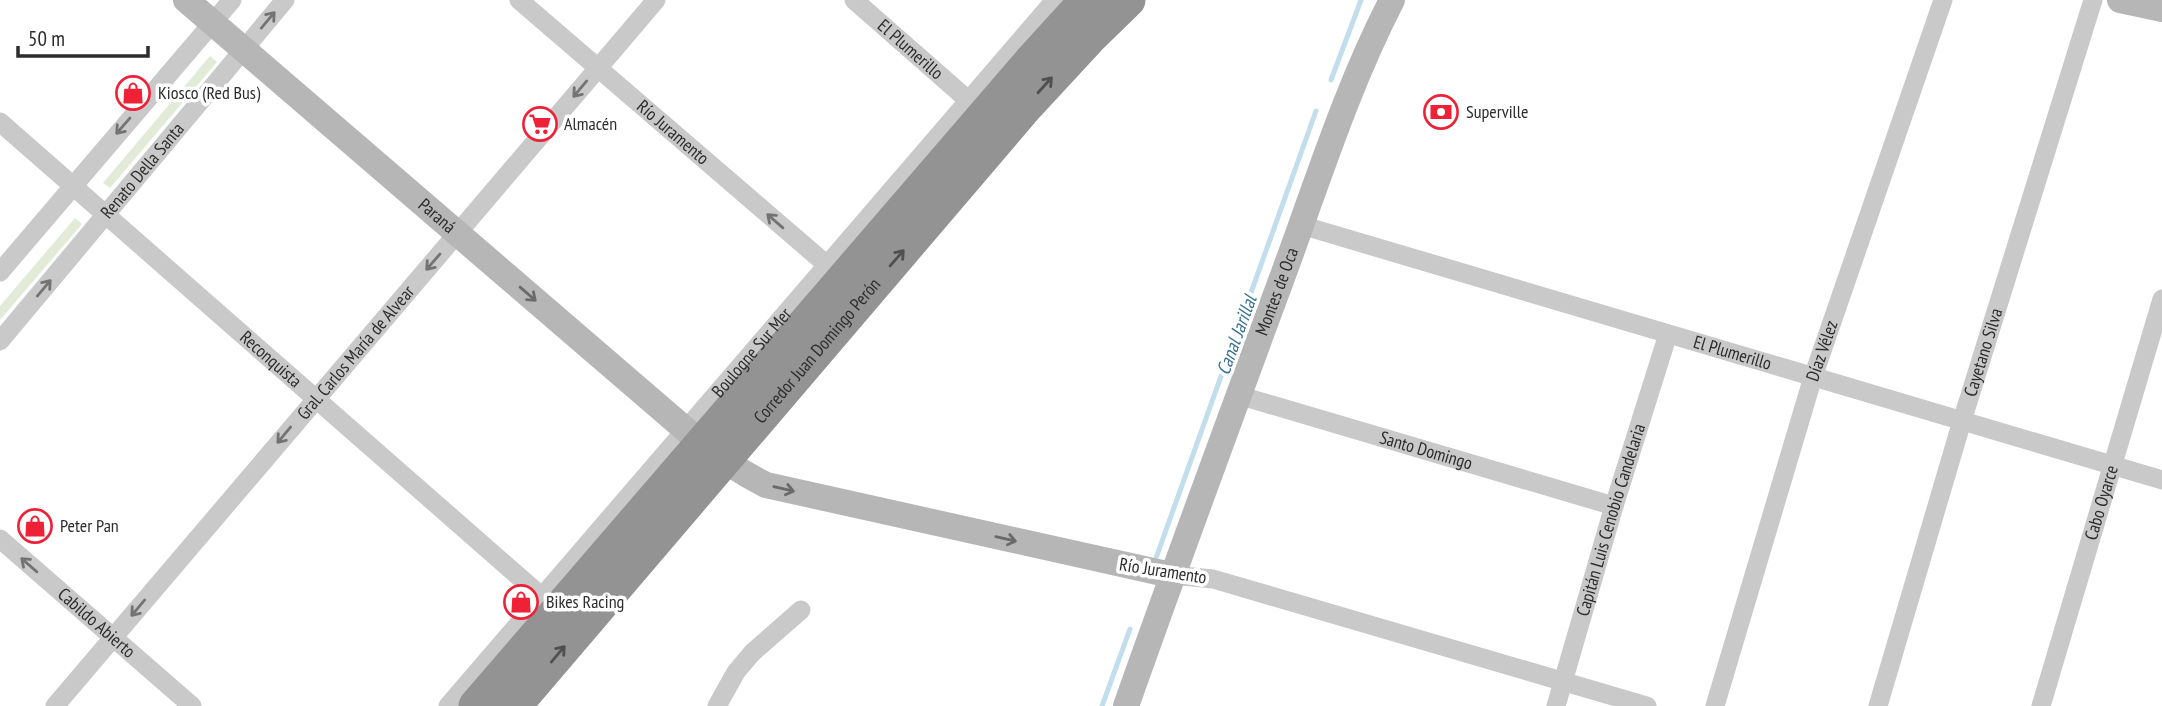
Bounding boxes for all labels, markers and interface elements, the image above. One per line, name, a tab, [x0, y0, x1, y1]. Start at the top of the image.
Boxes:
one-way arrow	[260, 11, 276, 29]
scale bar	[18, 14, 147, 58]
street label: El Plumerillo	[873, 14, 949, 84]
text: 50 m	[28, 25, 65, 52]
shop icon: Kiosco (Red Bus)	[114, 74, 152, 112]
one-way arrow	[1037, 77, 1054, 94]
one-way arrow	[572, 79, 588, 97]
place label: Kiosco (Red Bus)	[158, 81, 261, 104]
bank icon: Superville	[1422, 93, 1460, 131]
street label: Río Juramento	[632, 95, 714, 170]
place label: Superville	[1466, 100, 1528, 123]
supermarket icon: Almacén	[521, 105, 559, 143]
place label: Almacén	[564, 112, 617, 135]
one-way arrow	[115, 117, 131, 135]
street label: Renato Della Santa	[95, 118, 189, 223]
street label: Paraná	[414, 193, 461, 238]
one-way arrow	[766, 213, 784, 229]
street label: Montes de Oca	[1250, 244, 1303, 339]
one-way arrow	[889, 249, 905, 267]
one-way arrow	[425, 253, 441, 271]
street label: Corredor Juan Domingo Perón	[748, 273, 885, 428]
one-way arrow	[36, 280, 52, 298]
street label: Gral. Carlos María de Alvear	[292, 280, 419, 424]
one-way arrow	[518, 286, 536, 302]
water label: Canal Jarillal	[1211, 290, 1262, 378]
street label: Boulogne Sur Mer	[706, 303, 796, 402]
street label: Cayetano Silva	[1958, 305, 2007, 399]
street label: Díaz Vélez	[1800, 317, 1843, 384]
street label: Reconquista	[235, 326, 307, 392]
street label: El Plumerillo	[1691, 330, 1774, 375]
street label: Capitán Luis Cenobio Candelaria	[1571, 421, 1650, 619]
one-way arrow	[277, 425, 292, 443]
street label: Santo Domingo	[1377, 425, 1475, 475]
street label: Cabo Oyarce	[2079, 463, 2123, 543]
one-way arrow	[772, 483, 795, 496]
shop icon: Peter Pan	[16, 507, 54, 545]
place label: Peter Pan	[60, 514, 119, 537]
one-way arrow	[994, 533, 1017, 546]
street label: Río Juramento	[1118, 552, 1209, 589]
one-way arrow	[21, 557, 39, 573]
street label: Cabildo Abierto	[53, 583, 141, 663]
shop icon: Bikes Racing	[502, 583, 540, 621]
place label: Bikes Racing	[546, 590, 624, 613]
one-way arrow	[130, 599, 145, 617]
one-way arrow	[550, 645, 566, 663]

